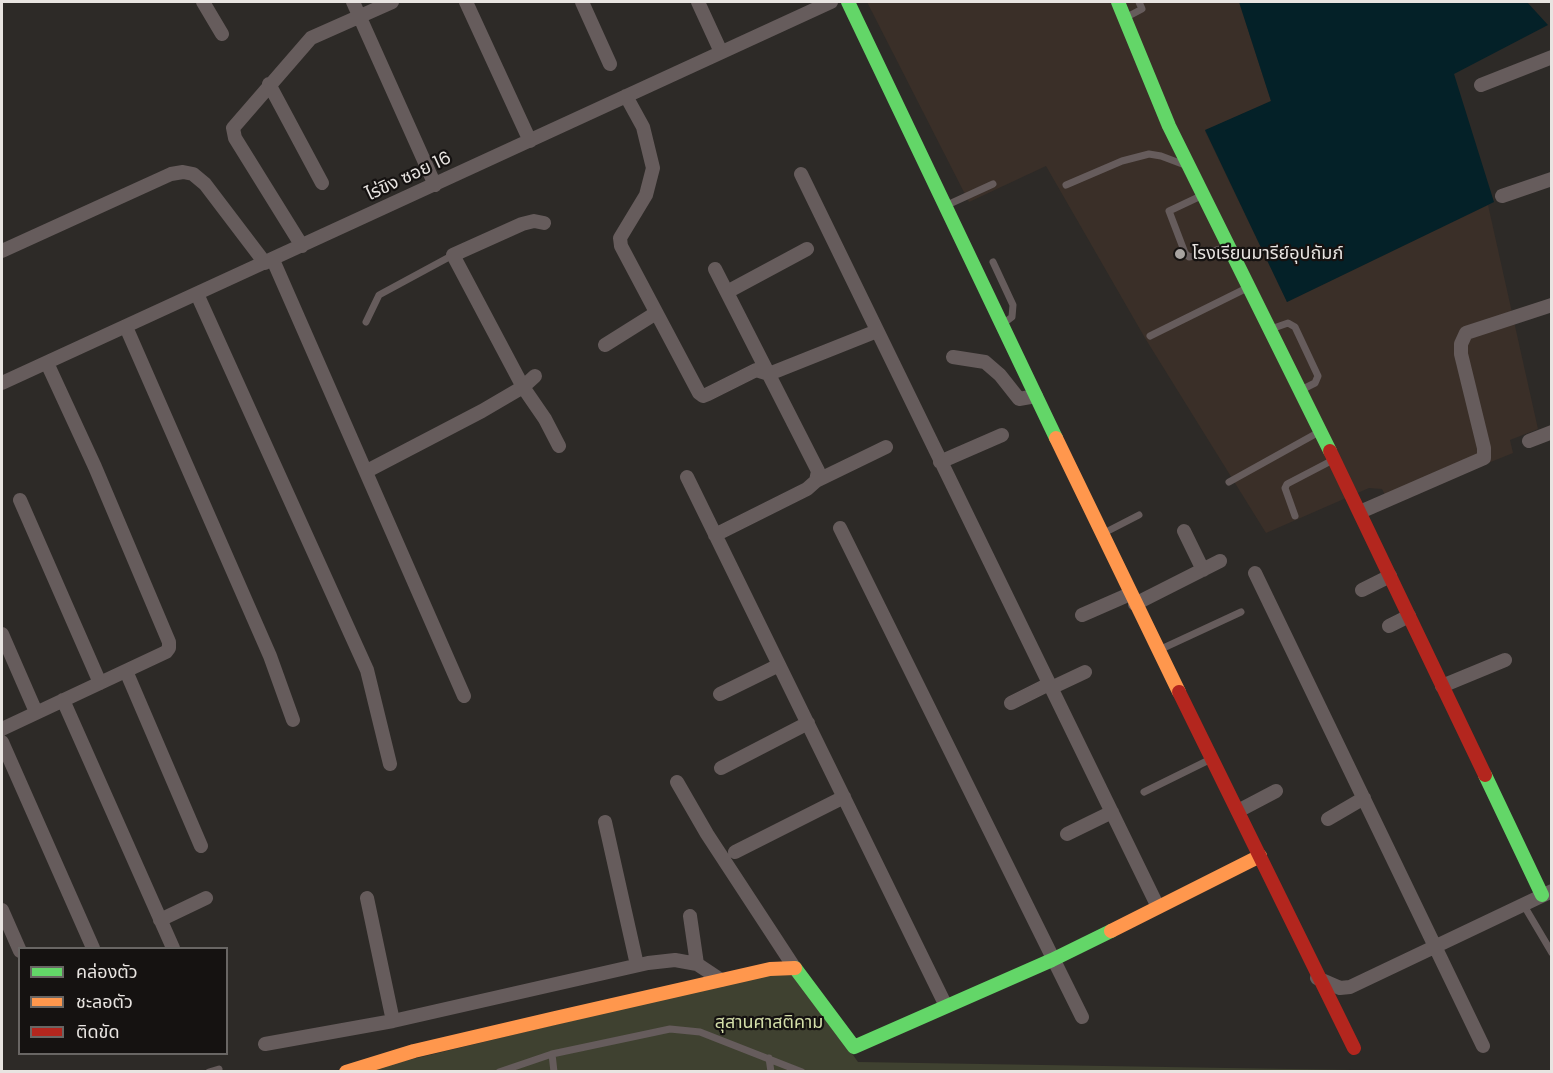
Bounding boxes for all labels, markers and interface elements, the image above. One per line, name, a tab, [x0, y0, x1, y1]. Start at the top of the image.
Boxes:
street label: ไร่ขิง ซอย 16	[363, 148, 455, 206]
place label: โรงเรียนมารีย์อุปถัมภ์	[1192, 243, 1343, 265]
marker: โรงเรียนมารีย์อุปถัมภ์	[1173, 247, 1187, 261]
legend	[18, 947, 228, 1055]
text: คล่องตัว	[76, 959, 138, 984]
text: ชะลอตัว	[76, 989, 133, 1014]
park label: สุสานศาสติคาม	[715, 1012, 823, 1034]
text: ติดขัด	[76, 1019, 119, 1044]

